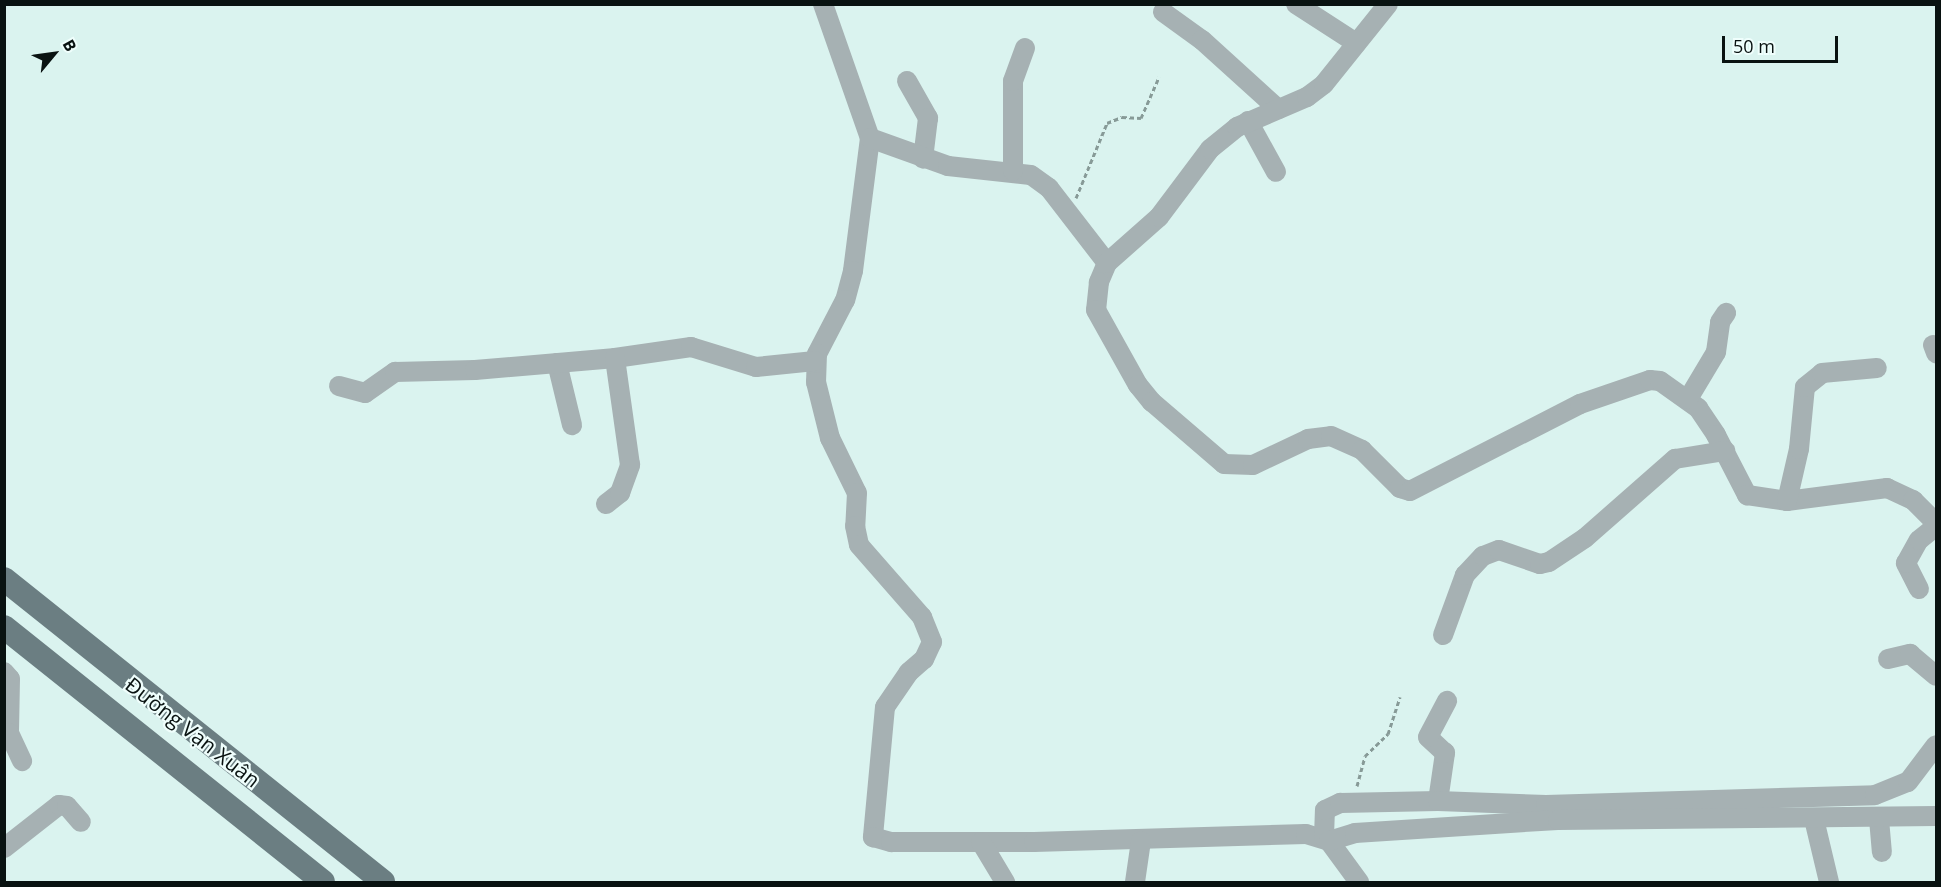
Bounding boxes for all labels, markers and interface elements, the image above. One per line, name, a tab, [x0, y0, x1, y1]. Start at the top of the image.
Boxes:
north arrow	[24, 24, 84, 84]
scale bar	[1725, 24, 1840, 62]
text: 50 m	[1733, 34, 1775, 58]
text: B	[58, 35, 82, 55]
street label: Đường Vạn Xuân	[121, 672, 265, 792]

